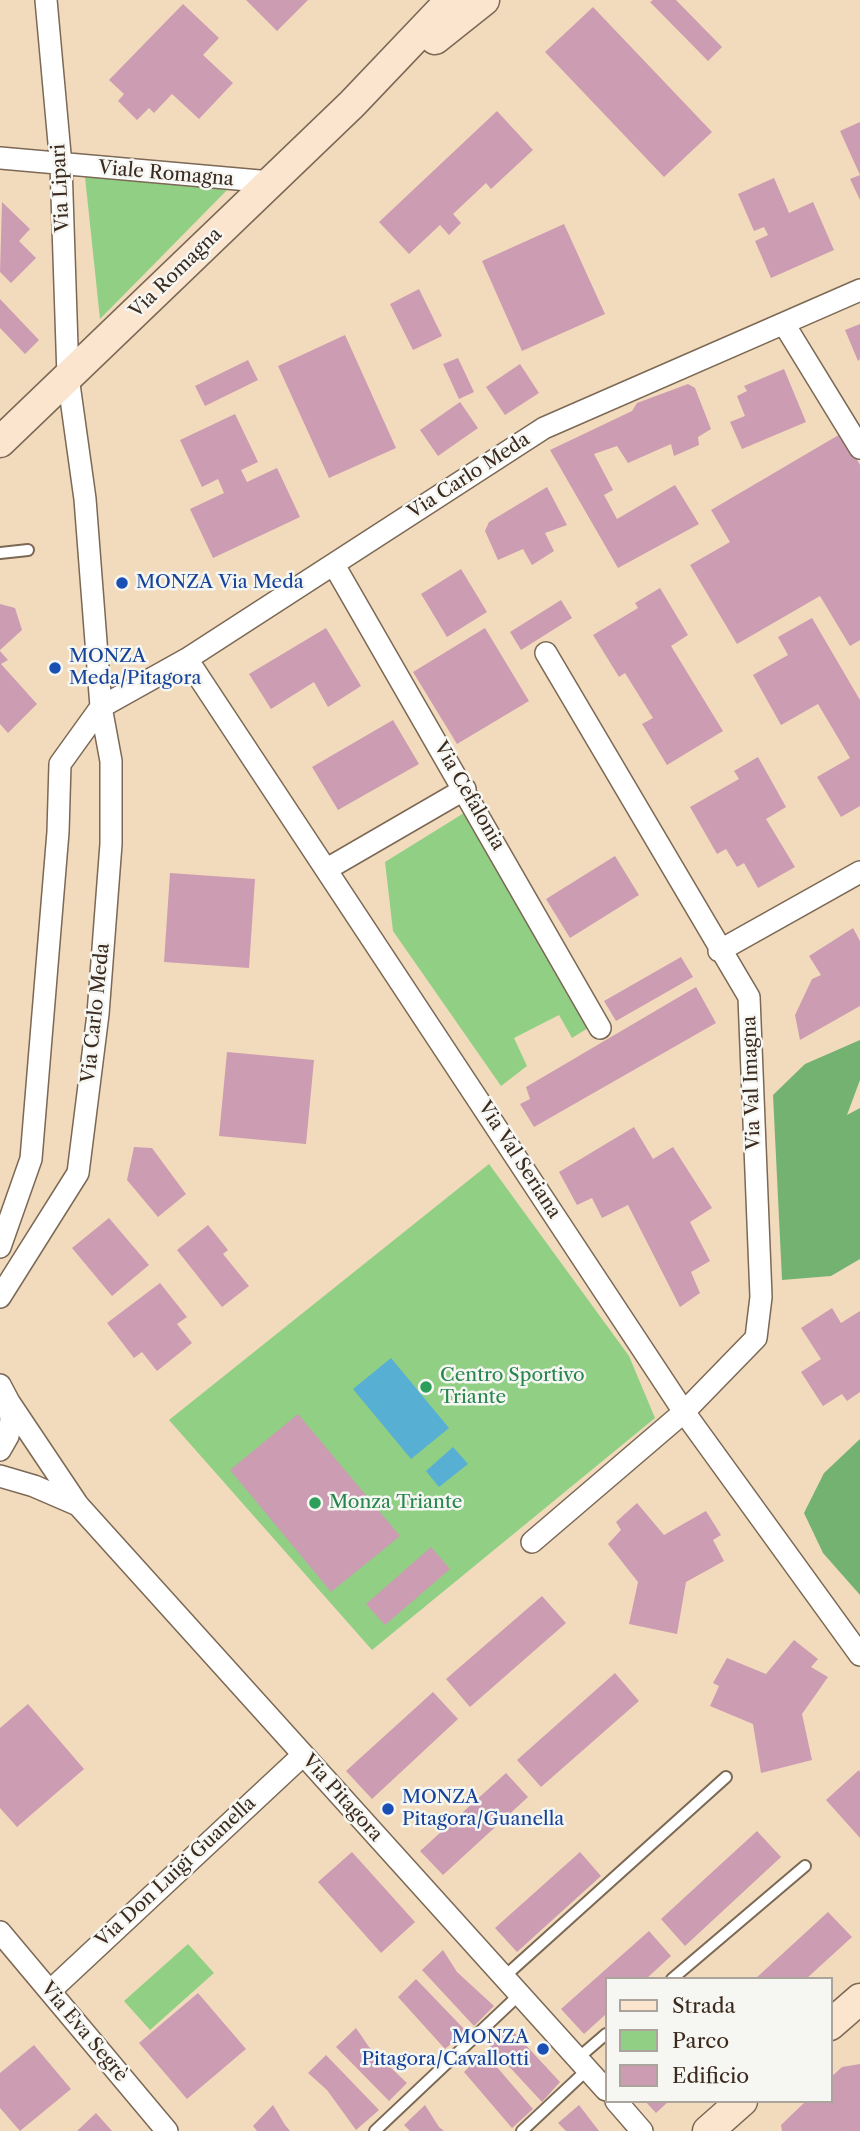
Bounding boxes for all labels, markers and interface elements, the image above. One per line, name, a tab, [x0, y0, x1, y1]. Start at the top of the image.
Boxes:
street label: Via Lipari	[47, 143, 75, 233]
street label: Viale Romagna	[97, 157, 235, 191]
street label: Via Romagna	[125, 223, 227, 323]
street label: Via Carlo Meda	[404, 428, 534, 524]
place label: MONZA Via Meda	[136, 572, 304, 594]
marker: MONZA Via Meda	[114, 575, 130, 591]
place label: MONZA Meda/Pitagora	[69, 646, 201, 690]
marker: MONZA Meda/Pitagora	[47, 660, 63, 676]
street label: Via Cefalonia	[429, 738, 509, 854]
street label: Via Carlo Meda	[77, 942, 115, 1084]
street label: Via Val Imagna	[738, 1016, 766, 1150]
street label: Via Val Seriana	[473, 1097, 565, 1223]
place label: Centro Sportivo Triante	[440, 1365, 585, 1409]
marker: Centro Sportivo Triante	[418, 1379, 434, 1395]
place label: Monza Triante	[329, 1492, 462, 1514]
marker: Monza Triante	[307, 1495, 323, 1511]
street label: Via Pitagora	[297, 1750, 387, 1846]
place label: MONZA Pitagora/Guanella	[402, 1787, 564, 1831]
street label: Via Don Luigi Guanella	[91, 1792, 261, 1952]
marker: MONZA Pitagora/Guanella	[380, 1801, 396, 1817]
legend	[604, 1977, 832, 2103]
street label: Via Eva Segrè	[36, 1978, 132, 2086]
text: Strada	[672, 1993, 736, 2018]
place label: MONZA Pitagora/Cavallotti	[361, 2027, 529, 2071]
text: Parco	[672, 2028, 729, 2053]
marker: MONZA Pitagora/Cavallotti	[535, 2041, 551, 2057]
text: Edificio	[672, 2063, 749, 2088]

